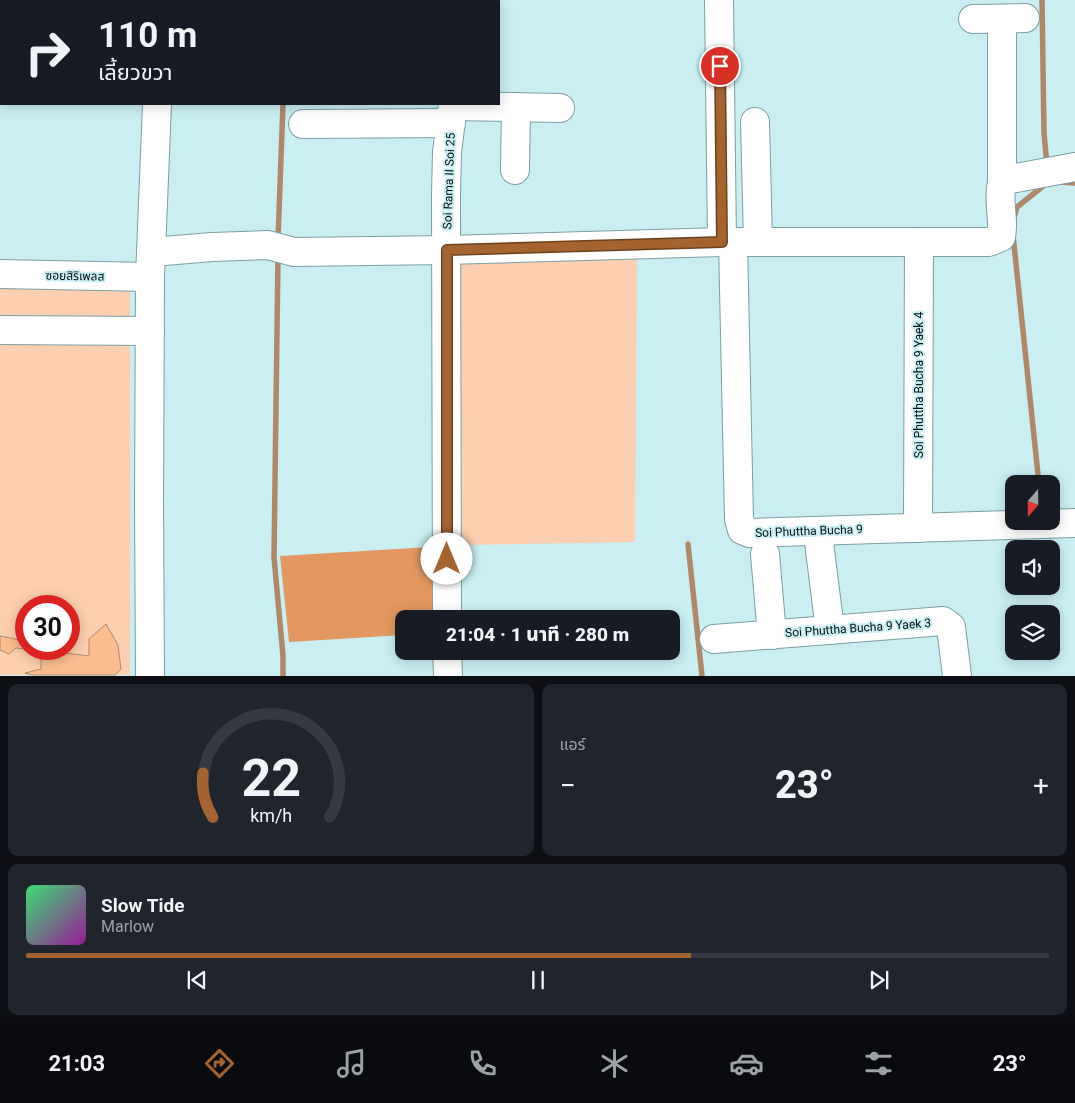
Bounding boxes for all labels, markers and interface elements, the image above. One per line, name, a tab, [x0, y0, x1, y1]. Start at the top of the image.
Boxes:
text: 110 m	[98, 15, 197, 56]
icon: right	[15, 20, 80, 85]
pin	[699, 45, 741, 87]
icon: arrive	[706, 52, 734, 80]
text: เลี้ยวขวา	[98, 60, 173, 85]
street label: Soi Rama II Soi 25	[440, 132, 458, 230]
street label: ซอยสิริเพลส	[45, 268, 105, 284]
street label: Soi Phuttha Bucha 9 Yaek 4	[912, 312, 926, 458]
north arrow	[1005, 475, 1060, 530]
map controls	[1005, 475, 1060, 660]
street label: Soi Phuttha Bucha 9	[755, 522, 863, 540]
position arrow	[420, 532, 472, 584]
button: sound	[1005, 540, 1060, 595]
speed limit sign: 30	[15, 595, 80, 660]
button: layers	[1005, 605, 1060, 660]
street label: Soi Phuttha Bucha 9 Yaek 3	[785, 616, 931, 640]
text: 21:04 · 1 นาที · 280 m	[446, 623, 629, 646]
text: แอร์	[560, 735, 585, 754]
text: 22	[241, 748, 301, 809]
text: 23°	[775, 763, 834, 807]
text: −	[560, 769, 576, 802]
text: +	[1033, 769, 1049, 802]
text: km/h	[250, 805, 292, 826]
text: Slow Tide	[101, 894, 184, 917]
text: Marlow	[101, 917, 154, 936]
icon: previous	[183, 966, 211, 994]
icon: pause	[524, 966, 552, 994]
icon: next	[865, 966, 893, 994]
icon: directions	[202, 1046, 237, 1081]
icon: music	[334, 1046, 369, 1081]
icon: phone	[465, 1046, 500, 1081]
icon: climate	[597, 1046, 632, 1081]
icon: car	[729, 1046, 764, 1081]
icon: filters	[861, 1046, 896, 1081]
text: 21:03	[48, 1051, 105, 1076]
text: 23°	[993, 1051, 1026, 1076]

